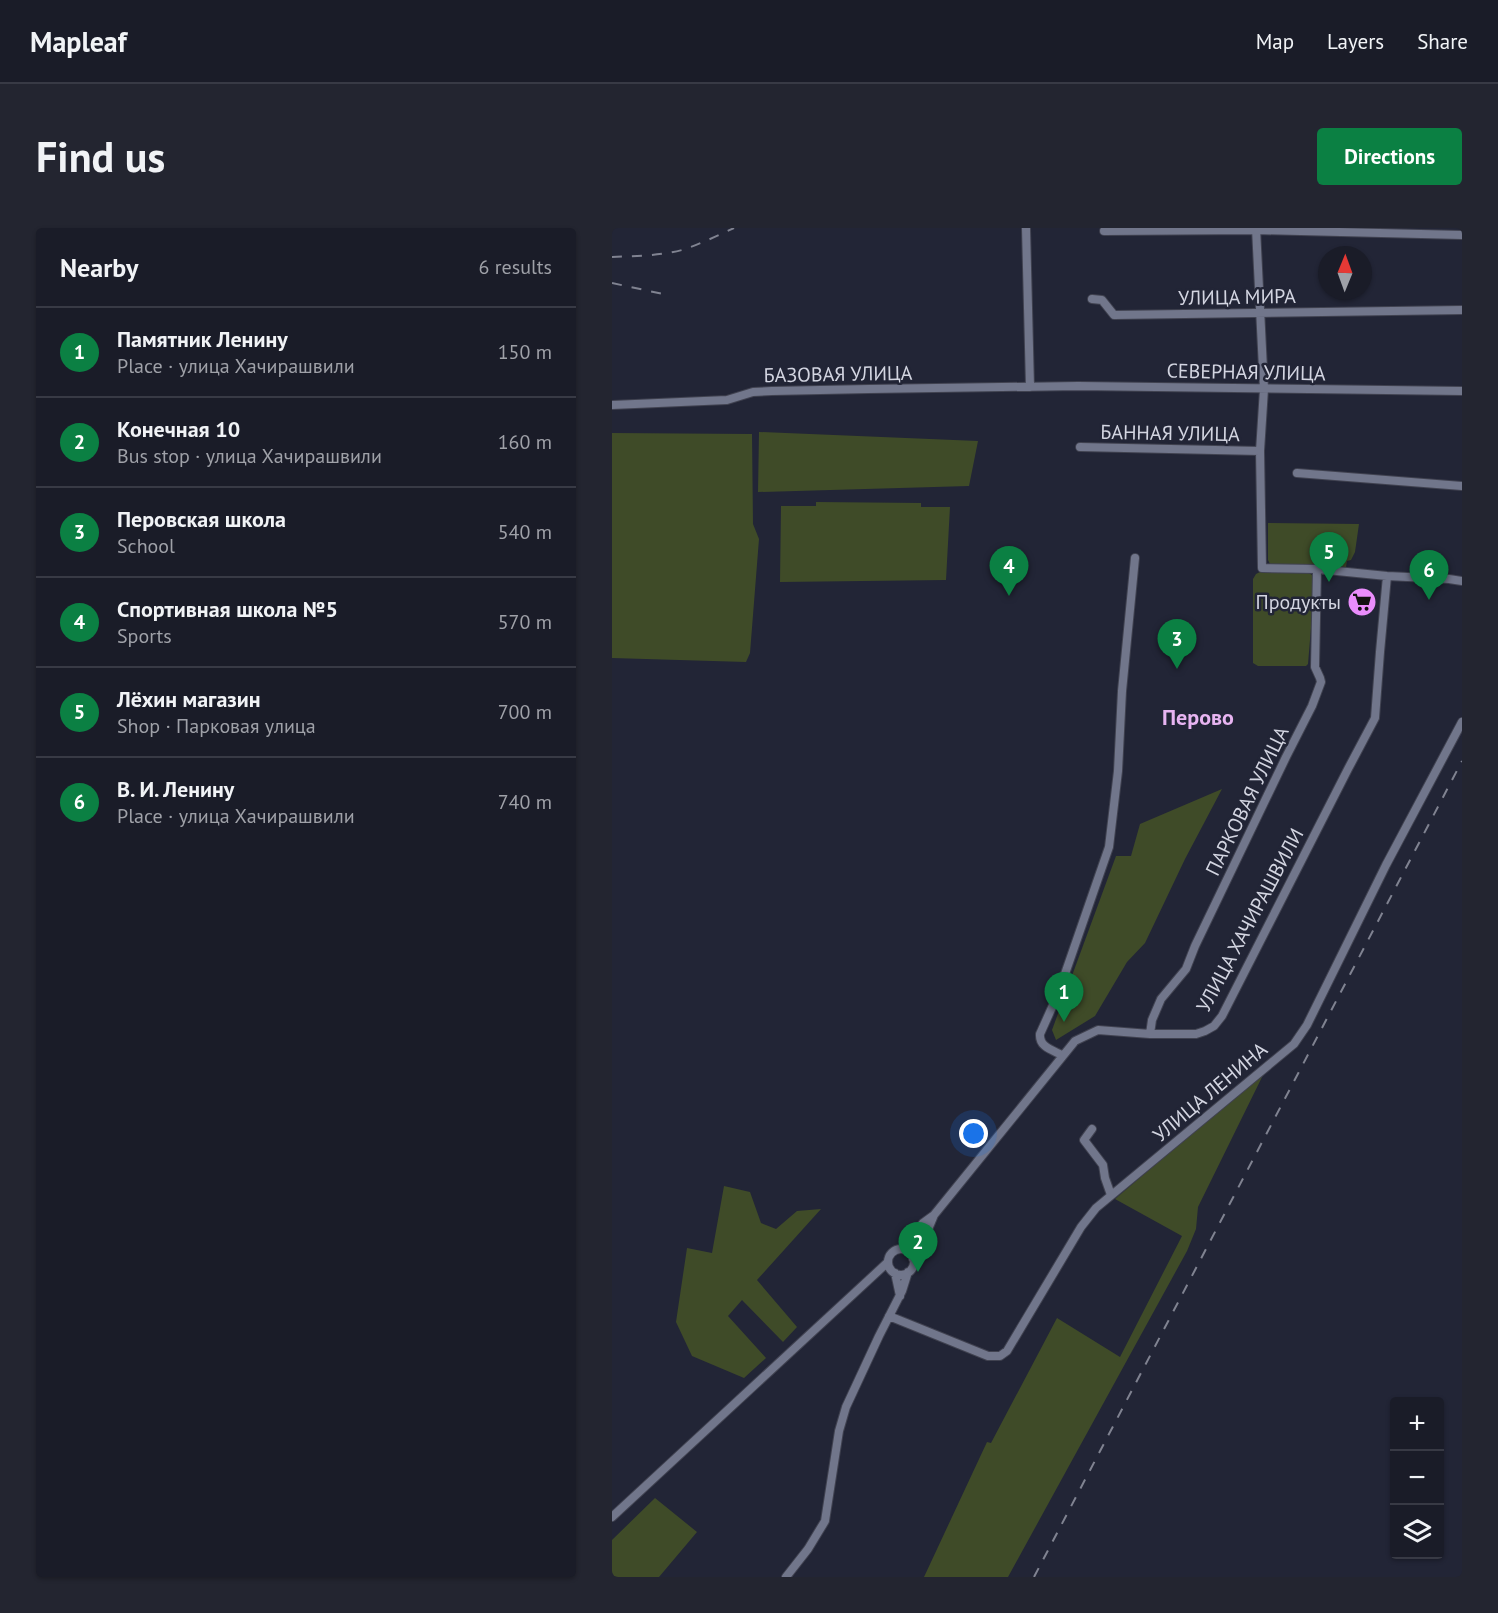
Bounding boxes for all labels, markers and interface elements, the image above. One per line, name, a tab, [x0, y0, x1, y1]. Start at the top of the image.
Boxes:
text: Mapleaf	[30, 23, 127, 60]
text: Map	[1256, 28, 1294, 55]
text: Layers	[1327, 28, 1384, 55]
text: Share	[1417, 28, 1468, 55]
button: Directions	[1317, 128, 1462, 185]
text: Find us	[36, 129, 165, 184]
north arrow	[1318, 246, 1372, 300]
text: Nearby	[60, 251, 138, 284]
text: 6 results	[479, 254, 552, 280]
street label: УЛИЦА МИРА	[1178, 283, 1296, 311]
text: Памятник Ленину	[117, 325, 288, 353]
text: 1	[74, 339, 85, 365]
text: 150 m	[498, 339, 552, 365]
text: Place · улица Хачирашвили	[117, 353, 355, 379]
street label: СЕВЕРНАЯ УЛИЦА	[1166, 358, 1326, 386]
street label: БАЗОВАЯ УЛИЦА	[763, 360, 913, 388]
text: Конечная 10	[117, 415, 240, 443]
street label: БАННАЯ УЛИЦА	[1100, 419, 1240, 447]
text: 2	[74, 429, 85, 455]
text: 160 m	[498, 429, 552, 455]
text: Bus stop · улица Хачирашвили	[117, 443, 382, 469]
text: Перовская школа	[117, 505, 286, 533]
text: 3	[74, 519, 85, 545]
text: 540 m	[498, 519, 552, 545]
pin: 5	[1310, 532, 1348, 582]
text: School	[117, 533, 175, 559]
pin: 4	[990, 546, 1028, 596]
pin: 6	[1410, 550, 1448, 600]
supermarket icon: Продукты	[1346, 586, 1378, 618]
place label: Продукты	[1256, 589, 1341, 615]
text: Спортивная школа №5	[117, 595, 338, 623]
text: 4	[74, 609, 85, 635]
text: 570 m	[498, 609, 552, 635]
pin: 3	[1158, 620, 1196, 669]
text: Sports	[117, 623, 172, 649]
text: Лёхин магазин	[117, 685, 261, 713]
text: 5	[74, 699, 85, 725]
text: 700 m	[498, 699, 552, 725]
district label: Перово	[1162, 703, 1234, 731]
text: Shop · Парковая улица	[117, 713, 316, 739]
street label: ПАРКОВАЯ УЛИЦА	[1200, 722, 1295, 880]
text: В. И. Ленину	[117, 775, 234, 803]
text: 6	[74, 789, 85, 815]
text: 740 m	[498, 789, 552, 815]
text: Place · улица Хачирашвили	[117, 803, 355, 829]
street label: УЛИЦА ХАЧИРАШВИЛИ	[1190, 823, 1310, 1017]
pin: 1	[1044, 972, 1084, 1022]
street label: УЛИЦА ЛЕНИНА	[1147, 1036, 1273, 1148]
your location	[959, 1119, 988, 1148]
pin: 2	[898, 1222, 938, 1272]
map controls	[1390, 1397, 1444, 1559]
button: +	[1390, 1397, 1444, 1451]
button: −	[1390, 1451, 1444, 1505]
button: layers	[1390, 1505, 1444, 1559]

